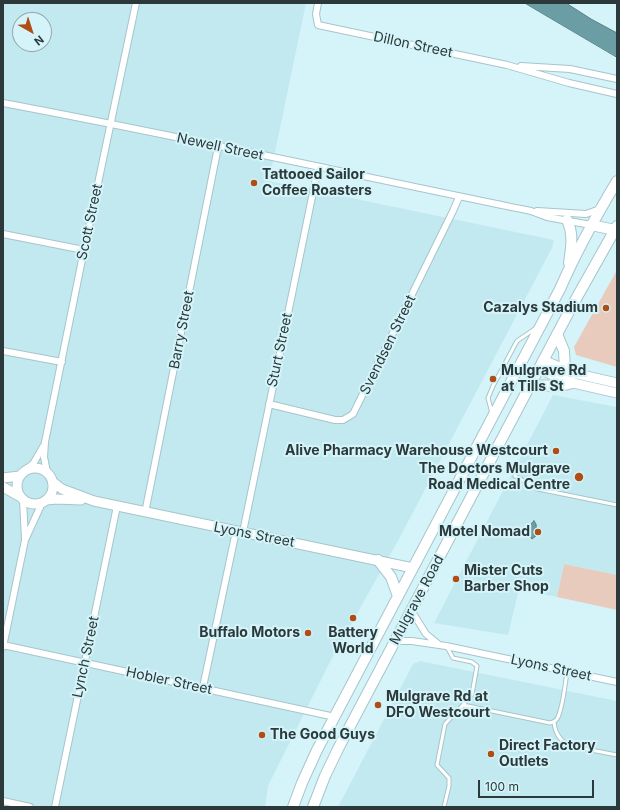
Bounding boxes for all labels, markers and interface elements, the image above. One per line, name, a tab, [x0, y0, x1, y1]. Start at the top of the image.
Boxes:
north arrow	[12, 12, 52, 52]
street label: Dillon Street	[372, 28, 454, 62]
text: N	[31, 32, 47, 49]
street label: Newell Street	[175, 130, 265, 164]
place label: Tattooed Sailor Coffee Roasters	[262, 167, 372, 200]
marker: Tattooed Sailor Coffee Roasters	[249, 178, 259, 188]
street label: Scott Street	[74, 182, 106, 262]
street label: Barry Street	[166, 289, 198, 371]
street label: Svendsen Street	[357, 292, 419, 398]
place label: Cazalys Stadium	[483, 300, 598, 316]
marker: Cazalys Stadium	[601, 303, 611, 313]
street label: Sturt Street	[264, 311, 296, 389]
place label: Mulgrave Rd at Tills St	[501, 363, 586, 396]
marker: Mulgrave Rd at Tills St	[488, 374, 498, 384]
place label: Alive Pharmacy Warehouse Westcourt	[285, 443, 548, 459]
marker: Alive Pharmacy Warehouse Westcourt	[551, 446, 561, 456]
place label: The Doctors Mulgrave Road Medical Centre	[419, 461, 570, 494]
marker: The Doctors Mulgrave Road Medical Centre	[573, 471, 585, 483]
street label: Lyons Street	[212, 519, 296, 551]
place label: Motel Nomad	[439, 524, 530, 540]
marker: Motel Nomad	[533, 527, 543, 537]
street label: Mulgrave Road	[386, 552, 448, 648]
place label: Mister Cuts Barber Shop	[464, 563, 549, 596]
marker: Mister Cuts Barber Shop	[451, 574, 461, 584]
marker: Battery World	[348, 613, 358, 623]
street label: Lynch Street	[69, 615, 103, 699]
place label: Buffalo Motors	[199, 625, 300, 641]
place label: Battery World	[328, 625, 378, 658]
marker: Buffalo Motors	[303, 628, 313, 638]
street label: Lyons Street	[509, 651, 593, 685]
street label: Hobler Street	[124, 664, 214, 698]
place label: Mulgrave Rd at DFO Westcourt	[386, 689, 490, 722]
marker: Mulgrave Rd at DFO Westcourt	[373, 700, 383, 710]
place label: The Good Guys	[270, 727, 375, 743]
marker: The Good Guys	[257, 730, 267, 740]
place label: Direct Factory Outlets	[499, 738, 596, 770]
marker: Direct Factory Outlets	[486, 749, 496, 759]
scale bar	[480, 772, 596, 798]
text: 100 m	[485, 779, 519, 794]

